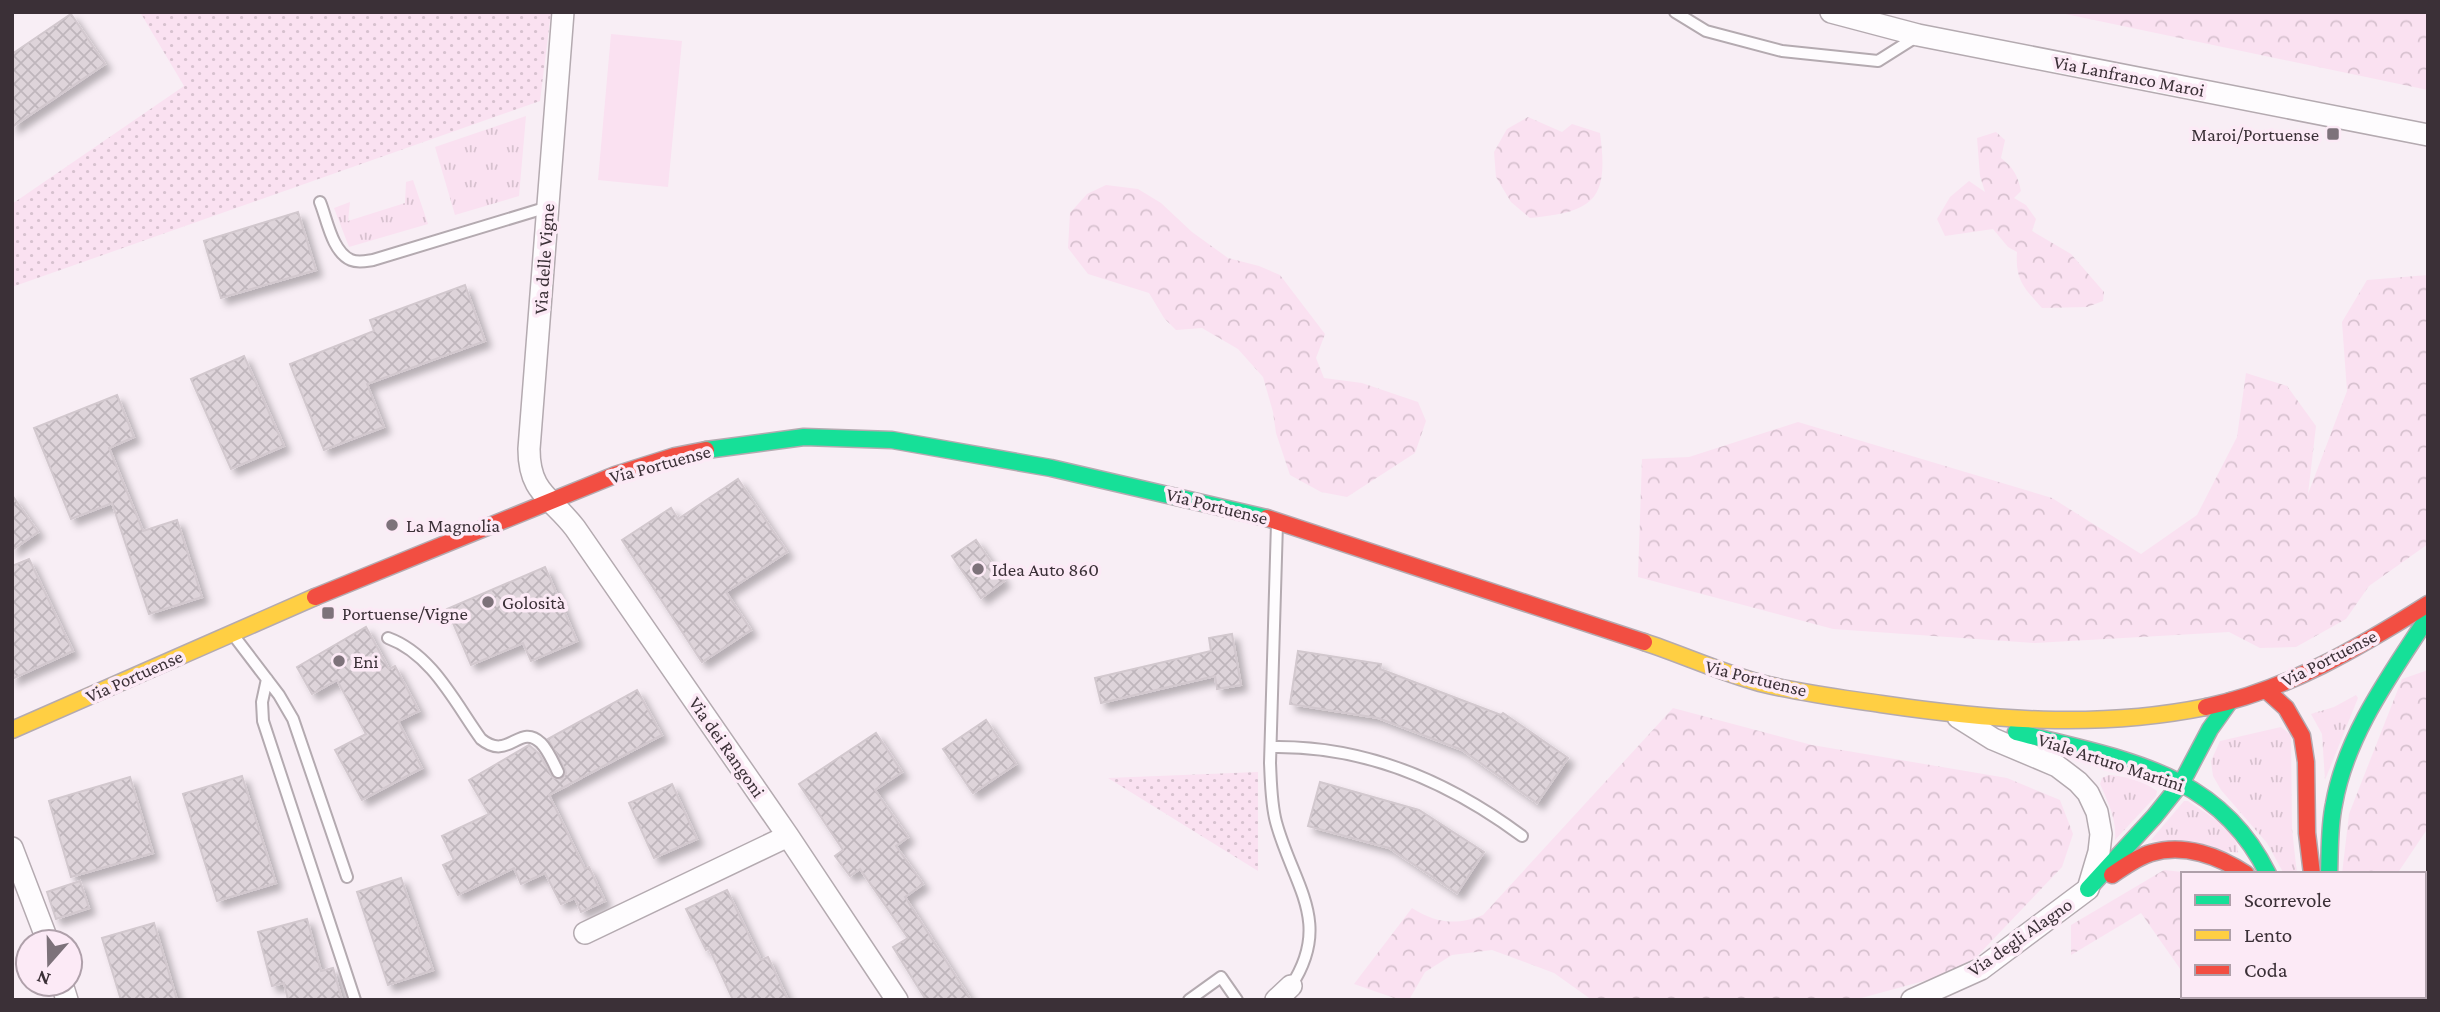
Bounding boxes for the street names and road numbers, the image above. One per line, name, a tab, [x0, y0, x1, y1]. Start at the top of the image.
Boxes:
street label: Via Lanfranco Maroi	[2052, 51, 2206, 101]
street label: Via delle Vigne	[530, 203, 558, 315]
street label: Via Portuense	[607, 440, 713, 488]
street label: Via Portuense	[1164, 483, 1270, 529]
street label: Via Portuense	[2278, 625, 2380, 691]
street label: Via Portuense	[82, 645, 186, 707]
street label: Via Portuense	[1703, 655, 1809, 701]
street label: Via dei Rangoni	[685, 693, 769, 801]
street label: Viale Arturo Martini	[2035, 728, 2187, 796]
street label: Via degli Alagno	[1964, 893, 2076, 981]

